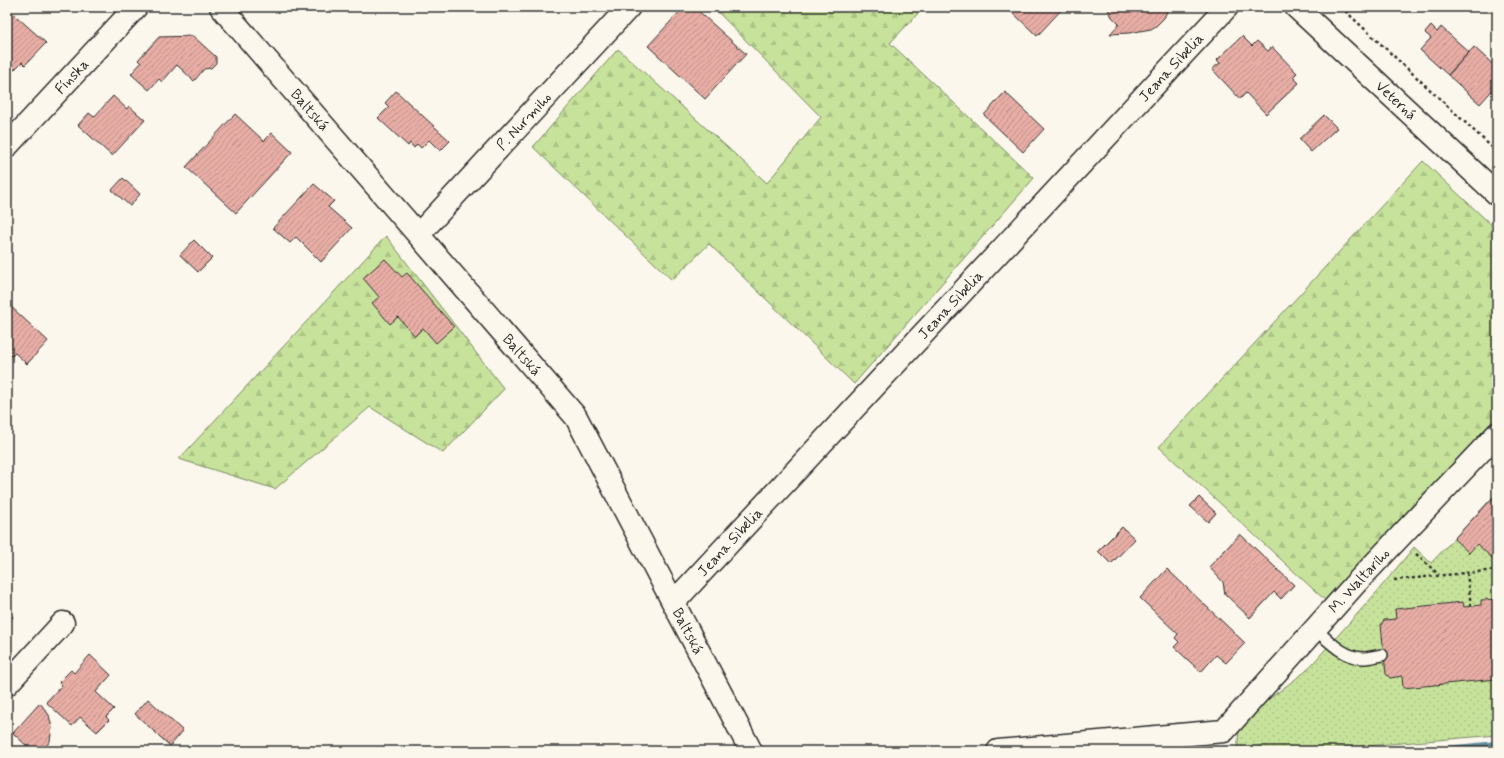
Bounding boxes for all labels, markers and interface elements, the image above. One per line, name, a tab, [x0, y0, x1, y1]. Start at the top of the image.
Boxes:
street label: Jeana Sibelia	[1135, 29, 1209, 107]
street label: Fínska	[51, 55, 94, 99]
street label: Veterná	[1371, 77, 1421, 125]
street label: Baltská	[285, 85, 333, 136]
street label: P. Nurmiho	[492, 88, 556, 155]
street label: Jeana Sibelia	[914, 266, 988, 344]
street label: Baltská	[497, 330, 545, 381]
street label: Jeana Sibelia	[694, 504, 768, 581]
street label: M. Waltariho	[1325, 544, 1395, 618]
street label: Baltská	[667, 605, 708, 658]

